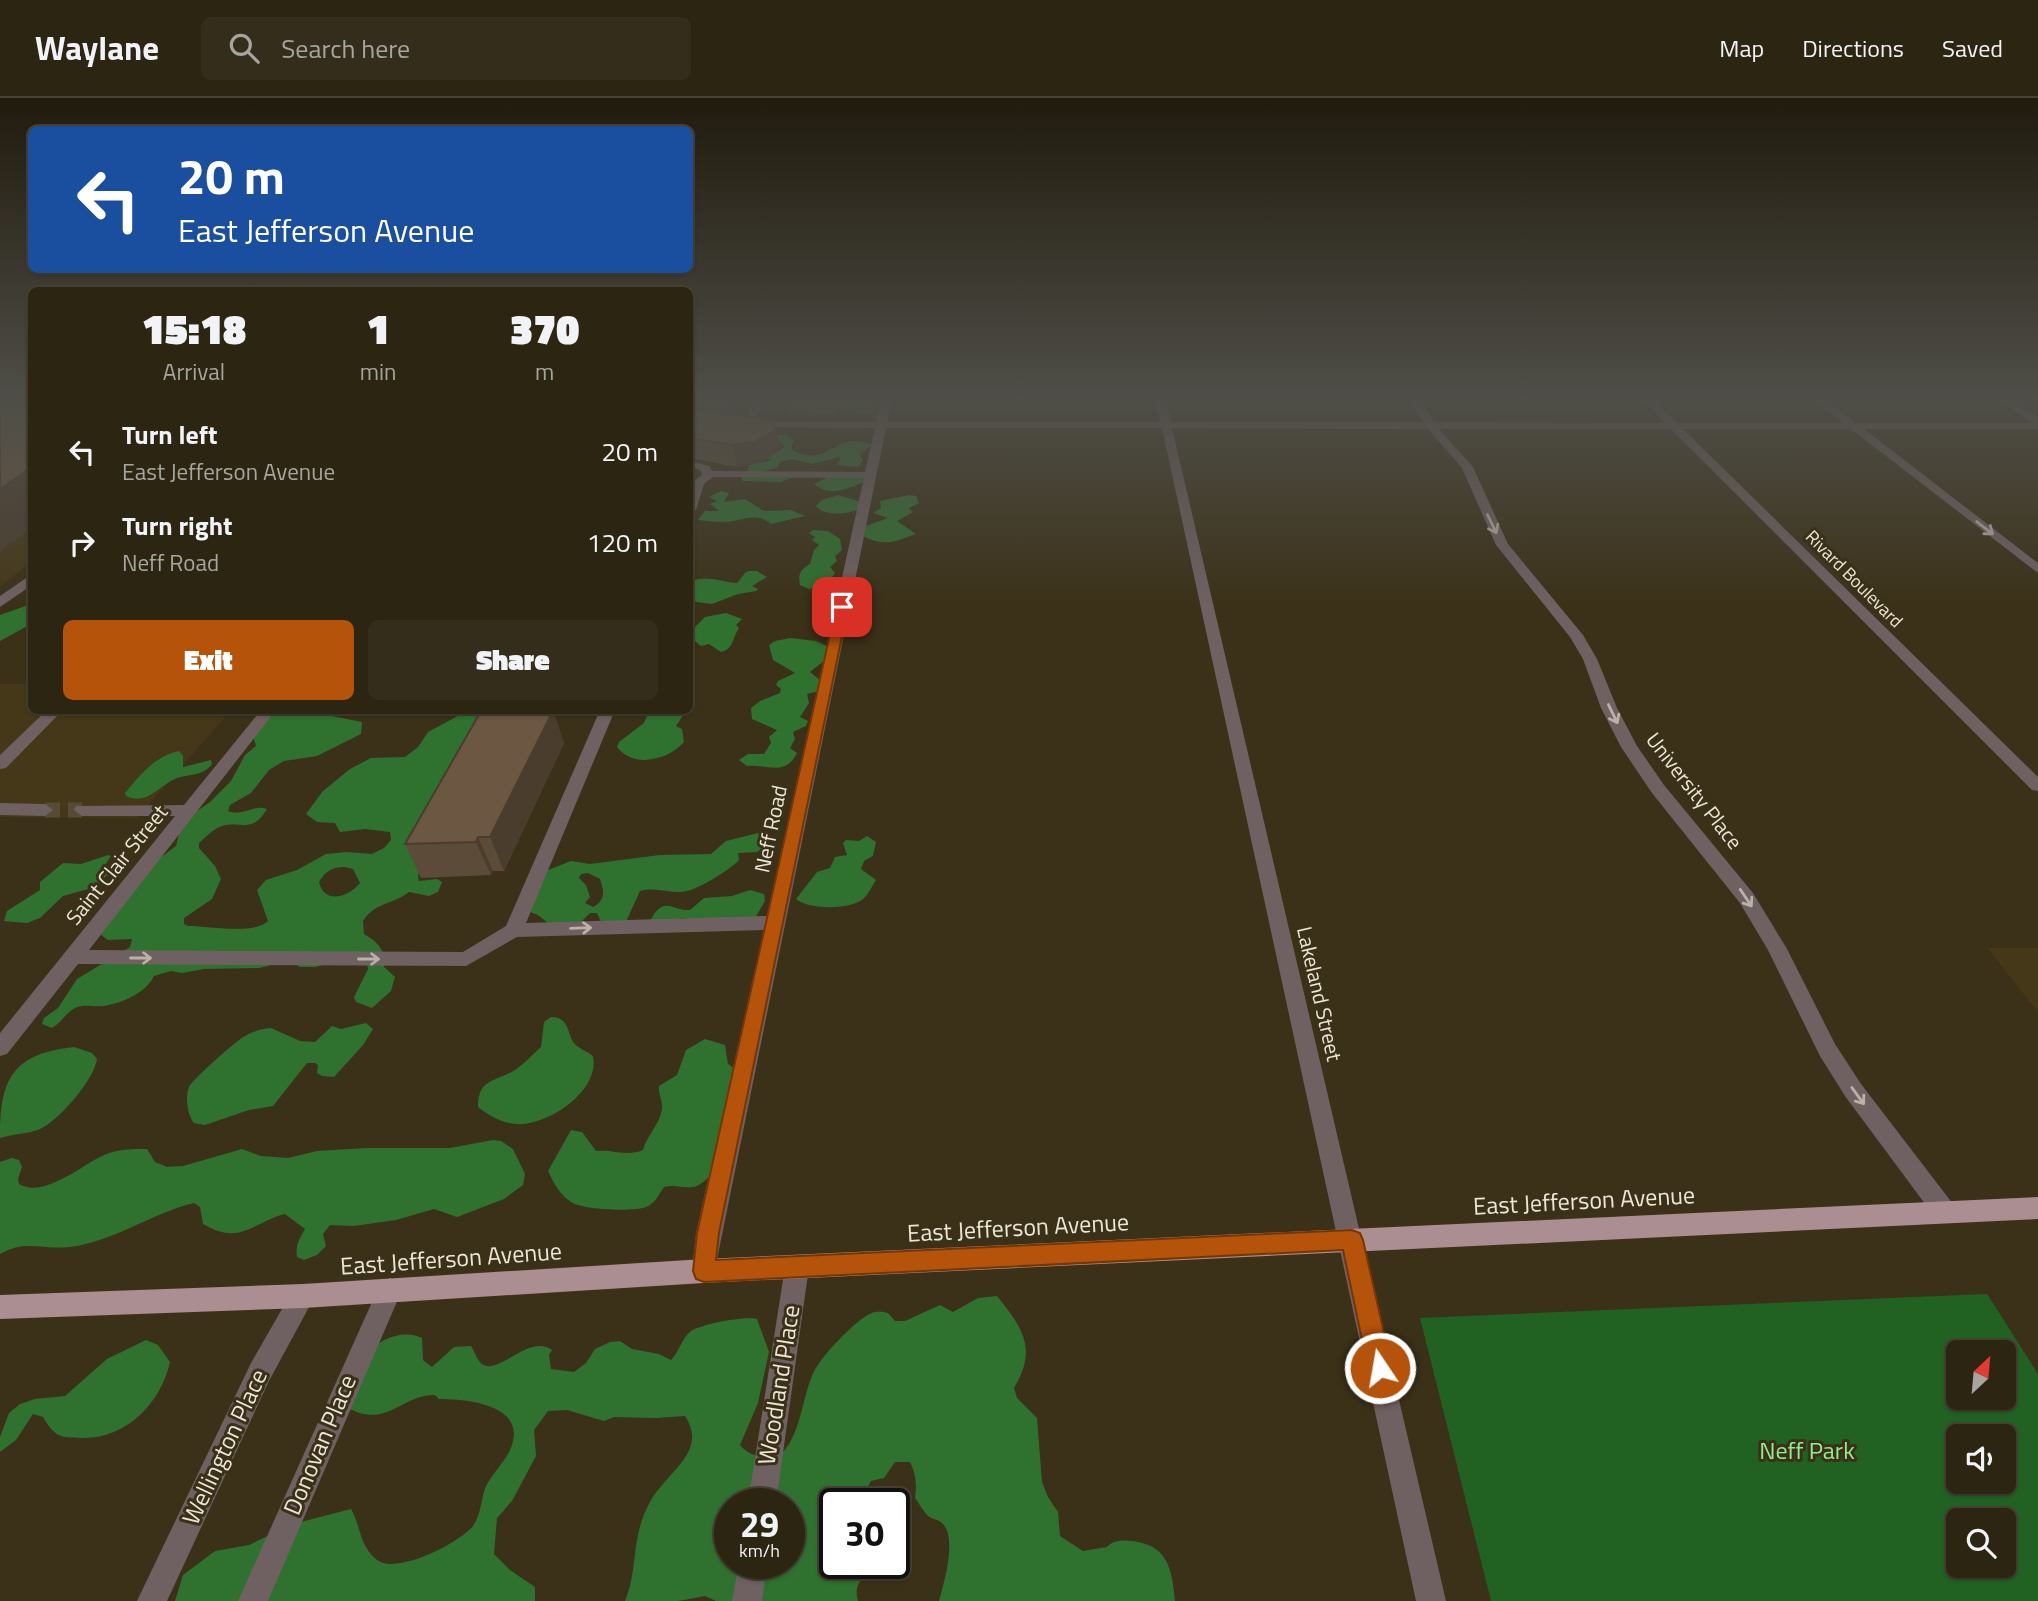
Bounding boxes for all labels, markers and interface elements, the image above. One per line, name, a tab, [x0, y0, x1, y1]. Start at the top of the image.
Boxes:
search box	[201, 17, 691, 80]
text: Waylane	[35, 23, 159, 73]
icon: search	[225, 29, 263, 67]
text: Search here	[281, 29, 410, 68]
text: Map	[1719, 30, 1764, 66]
text: Directions	[1802, 30, 1904, 66]
text: Saved	[1942, 30, 2003, 66]
text: 20 m	[178, 138, 285, 213]
icon: left	[63, 154, 154, 245]
text: East Jefferson Avenue	[178, 206, 474, 254]
text: 15:18	[142, 296, 246, 360]
text: 1	[367, 296, 390, 360]
text: 370	[510, 296, 579, 360]
text: Arrival	[163, 354, 225, 389]
text: min	[360, 354, 396, 389]
text: m	[535, 354, 554, 389]
text: Turn left	[122, 415, 217, 454]
text: 20 m	[601, 432, 658, 471]
icon: left	[63, 433, 101, 471]
text: East Jefferson Avenue	[122, 454, 335, 489]
text: Turn right	[122, 506, 233, 545]
one-way arrow	[1485, 513, 1499, 534]
one-way arrow	[1975, 520, 1994, 535]
text: 120 m	[587, 523, 658, 562]
icon: right	[63, 524, 101, 562]
street label: Rivard Boulevard	[1799, 524, 1909, 634]
text: Neff Road	[122, 545, 219, 580]
pin	[812, 577, 872, 637]
icon: arrive	[823, 588, 861, 626]
button: Exit	[63, 620, 354, 700]
button: Share	[368, 620, 658, 700]
one-way arrow	[1606, 703, 1620, 724]
street label: University Place	[1639, 725, 1751, 856]
street label: Neff Road	[745, 782, 795, 875]
street label: Saint Clair Street	[57, 797, 175, 932]
one-way arrow	[1739, 888, 1753, 907]
one-way arrow	[569, 921, 592, 934]
street label: Lakeland Street	[1289, 923, 1351, 1065]
one-way arrow	[129, 951, 152, 965]
one-way arrow	[357, 952, 380, 966]
one-way arrow	[1850, 1086, 1865, 1104]
street label: East Jefferson Avenue	[1472, 1176, 1696, 1224]
street label: East Jefferson Avenue	[906, 1203, 1130, 1251]
street label: East Jefferson Avenue	[339, 1232, 563, 1284]
street label: Woodland Place	[748, 1302, 808, 1467]
position arrow	[1343, 1331, 1417, 1405]
north arrow	[1946, 1340, 2016, 1410]
map controls	[1946, 1340, 2016, 1578]
street label: Wellington Place	[172, 1363, 276, 1530]
street label: Donovan Place	[273, 1369, 365, 1520]
button: sound	[1946, 1424, 2016, 1494]
park label: Neff Park	[1759, 1432, 1855, 1468]
speed limit sign: 30	[819, 1488, 910, 1579]
text: 29	[740, 1497, 779, 1551]
button: search	[1946, 1508, 2016, 1578]
text: km/h	[739, 1537, 780, 1564]

